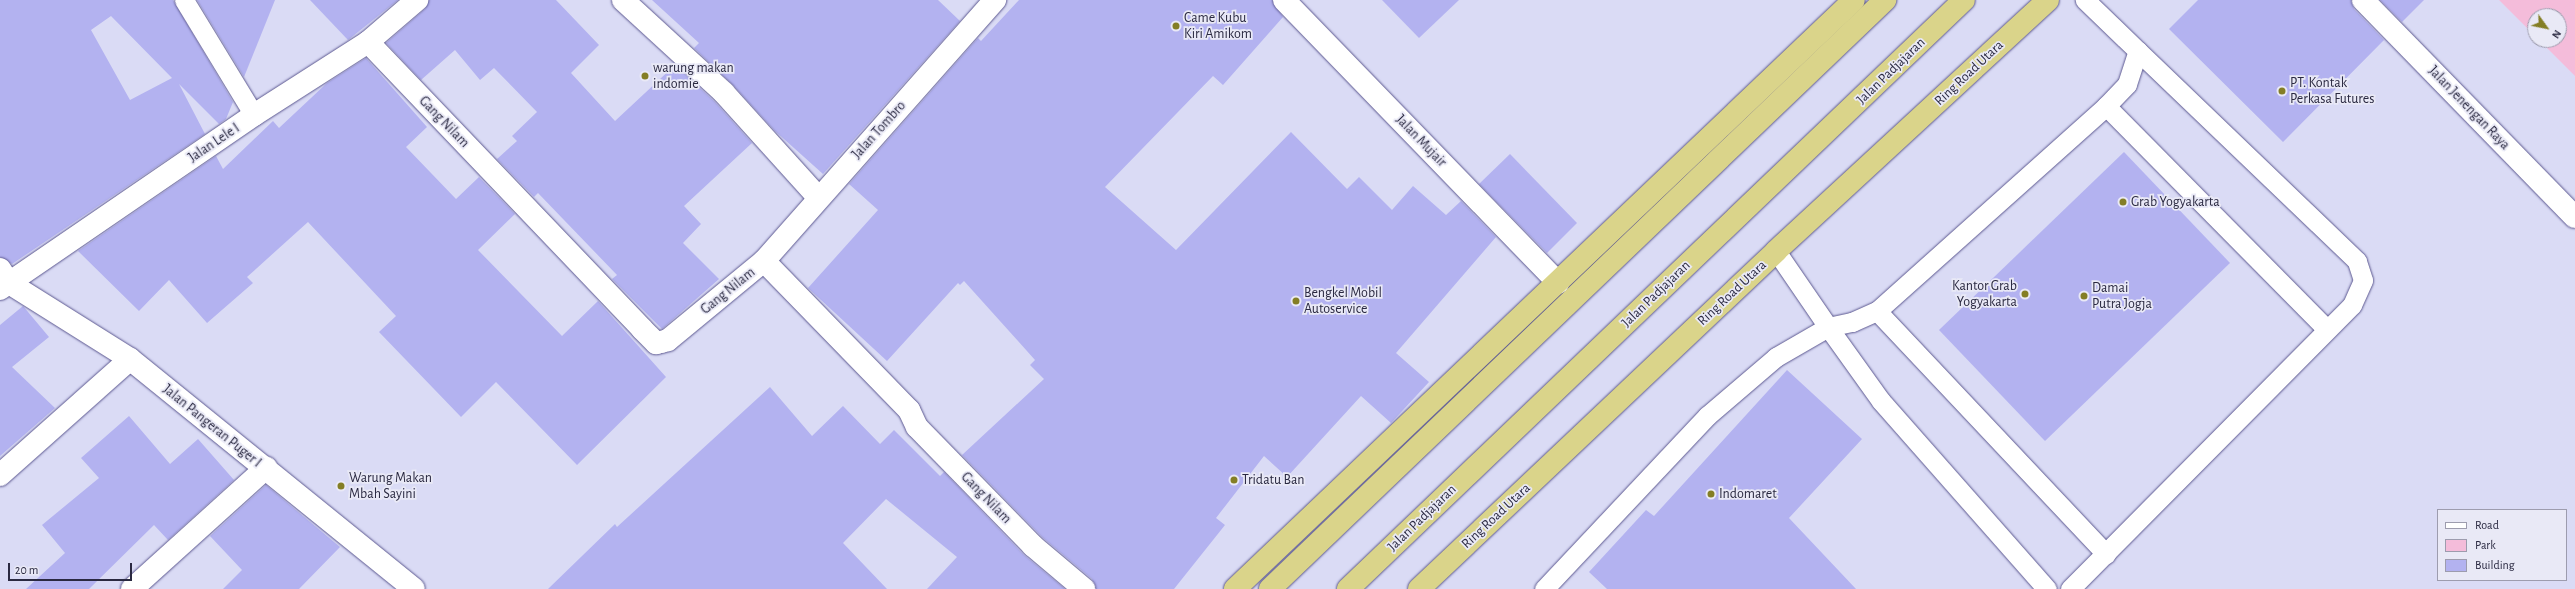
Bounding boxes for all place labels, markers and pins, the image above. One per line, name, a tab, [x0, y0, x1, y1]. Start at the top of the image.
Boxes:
place label: Came Kubu Kiri Amikom	[1184, 10, 1252, 42]
marker: Came Kubu Kiri Amikom	[1171, 21, 1181, 31]
place label: warung makan indomie	[653, 60, 734, 92]
marker: warung makan indomie	[640, 71, 650, 81]
place label: PT. Kontak Perkasa Futures	[2290, 75, 2374, 108]
marker: PT. Kontak Perkasa Futures	[2277, 86, 2287, 96]
place label: Grab Yogyakarta	[2131, 194, 2220, 210]
marker: Grab Yogyakarta	[2118, 197, 2128, 207]
place label: Kantor Grab Yogyakarta	[1952, 278, 2017, 310]
place label: Damai Putra Jogja	[2092, 280, 2152, 312]
place label: Bengkel Mobil Autoservice	[1304, 285, 1382, 318]
marker: Kantor Grab Yogyakarta	[2020, 289, 2030, 299]
marker: Damai Putra Jogja	[2079, 291, 2089, 301]
marker: Bengkel Mobil Autoservice	[1291, 296, 1301, 306]
place label: Warung Makan Mbah Sayini	[349, 470, 432, 502]
place label: Tridatu Ban	[1242, 472, 1305, 488]
marker: Tridatu Ban	[1229, 475, 1239, 485]
marker: Warung Makan Mbah Sayini	[336, 481, 346, 491]
place label: Indomaret	[1719, 486, 1777, 502]
marker: Indomaret	[1706, 489, 1716, 499]

